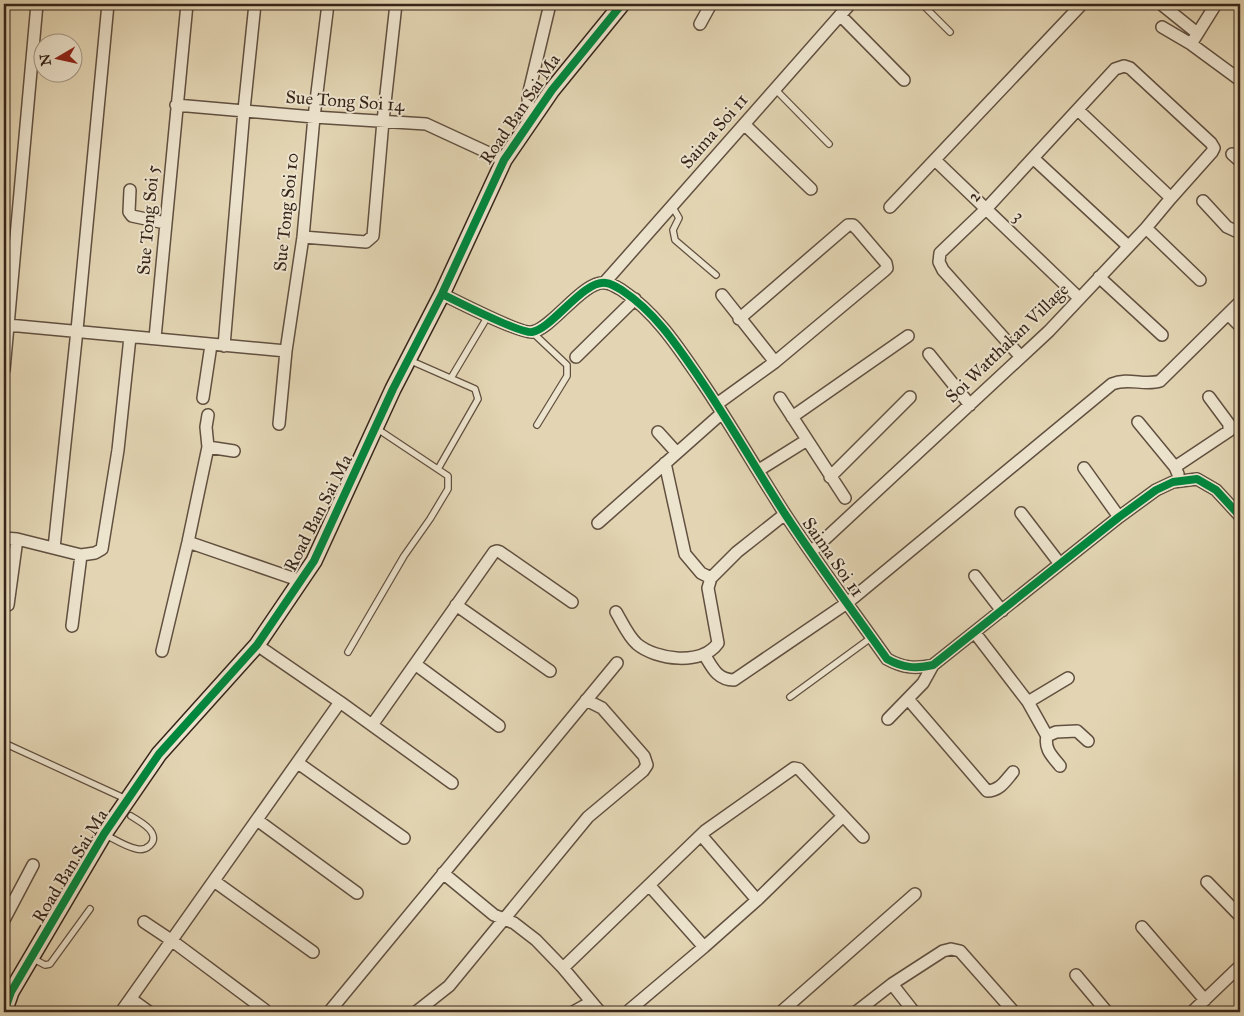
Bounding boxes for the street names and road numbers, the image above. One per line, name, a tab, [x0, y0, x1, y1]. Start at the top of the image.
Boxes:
street label: Road Ban Sai Ma	[475, 49, 565, 168]
street label: Sue Tong Soi 14	[285, 86, 406, 117]
street label: Saima Soi 11	[675, 89, 753, 173]
street label: Sue Tong Soi 10	[269, 152, 304, 273]
street label: Sue Tong Soi 5	[132, 164, 165, 276]
street label: 2	[963, 185, 985, 207]
street label: 3	[1009, 206, 1029, 226]
street label: Soi Watthakan Village	[941, 279, 1074, 408]
street label: Road Ban Sai Ma	[279, 451, 357, 575]
street label: Saima Soi 11	[798, 513, 868, 601]
street label: Road Ban Sai Ma	[28, 805, 113, 927]

